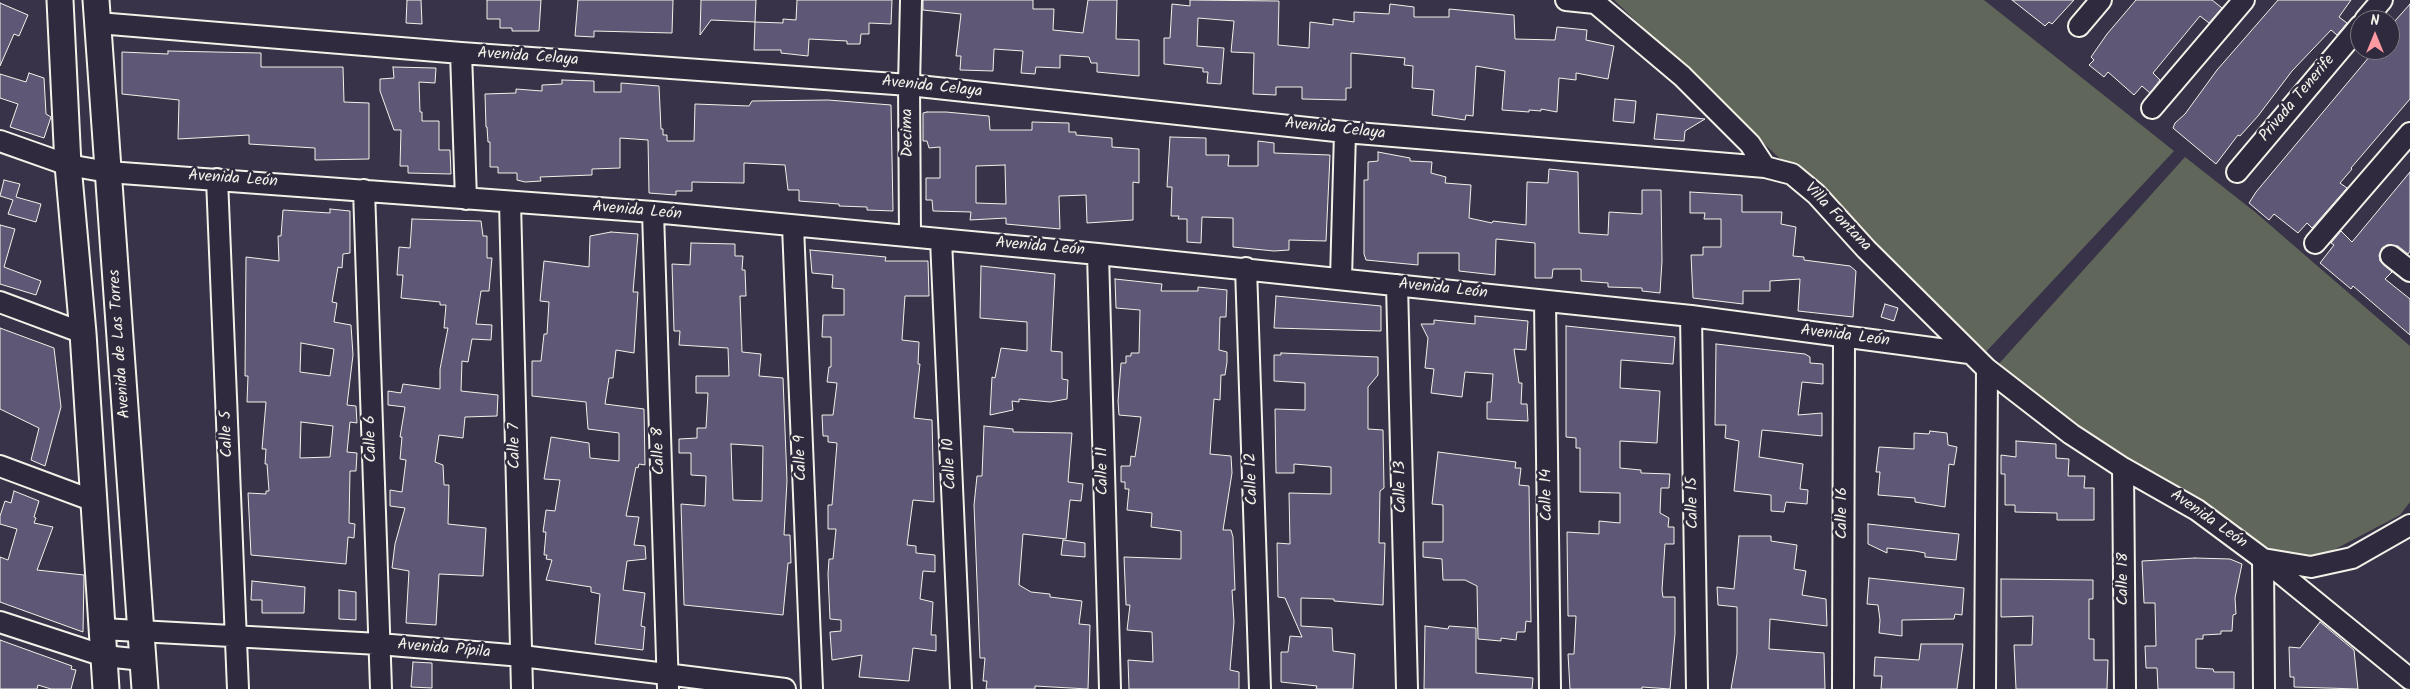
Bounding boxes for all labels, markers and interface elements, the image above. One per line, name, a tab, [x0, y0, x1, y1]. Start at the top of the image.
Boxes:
north arrow	[2350, 10, 2400, 60]
text: N	[2371, 10, 2379, 32]
street label: Avenida Celaya	[477, 45, 579, 71]
street label: Privada Tenerife	[2256, 52, 2340, 146]
street label: Avenida Celaya	[881, 73, 983, 103]
street label: Decima	[899, 108, 919, 158]
street label: Avenida Celaya	[1284, 115, 1386, 145]
street label: Avenida León	[188, 167, 278, 193]
street label: Villa Fontana	[1800, 180, 1874, 256]
street label: Avenida León	[592, 199, 682, 225]
street label: Avenida León	[995, 235, 1085, 261]
street label: Avenida de Las Torres	[106, 269, 136, 419]
street label: Avenida León	[1397, 276, 1489, 304]
street label: Avenida León	[1799, 322, 1891, 352]
street label: Calle 5	[218, 410, 238, 458]
street label: Calle 6	[362, 415, 382, 463]
street label: Calle 7	[506, 423, 526, 469]
street label: Calle 8	[650, 427, 670, 475]
street label: Calle 9	[792, 435, 812, 481]
street label: Calle 10	[940, 438, 962, 490]
street label: Calle 11	[1094, 447, 1114, 495]
street label: Calle 12	[1242, 452, 1264, 506]
street label: Calle 13	[1392, 460, 1412, 514]
street label: Calle 14	[1538, 469, 1558, 521]
street label: Calle 15	[1684, 477, 1704, 529]
street label: Avenida León	[2166, 486, 2250, 554]
street label: Calle 16	[1833, 487, 1853, 539]
street label: Calle 18	[2114, 552, 2134, 606]
street label: Avenida Pípila	[397, 636, 491, 664]

